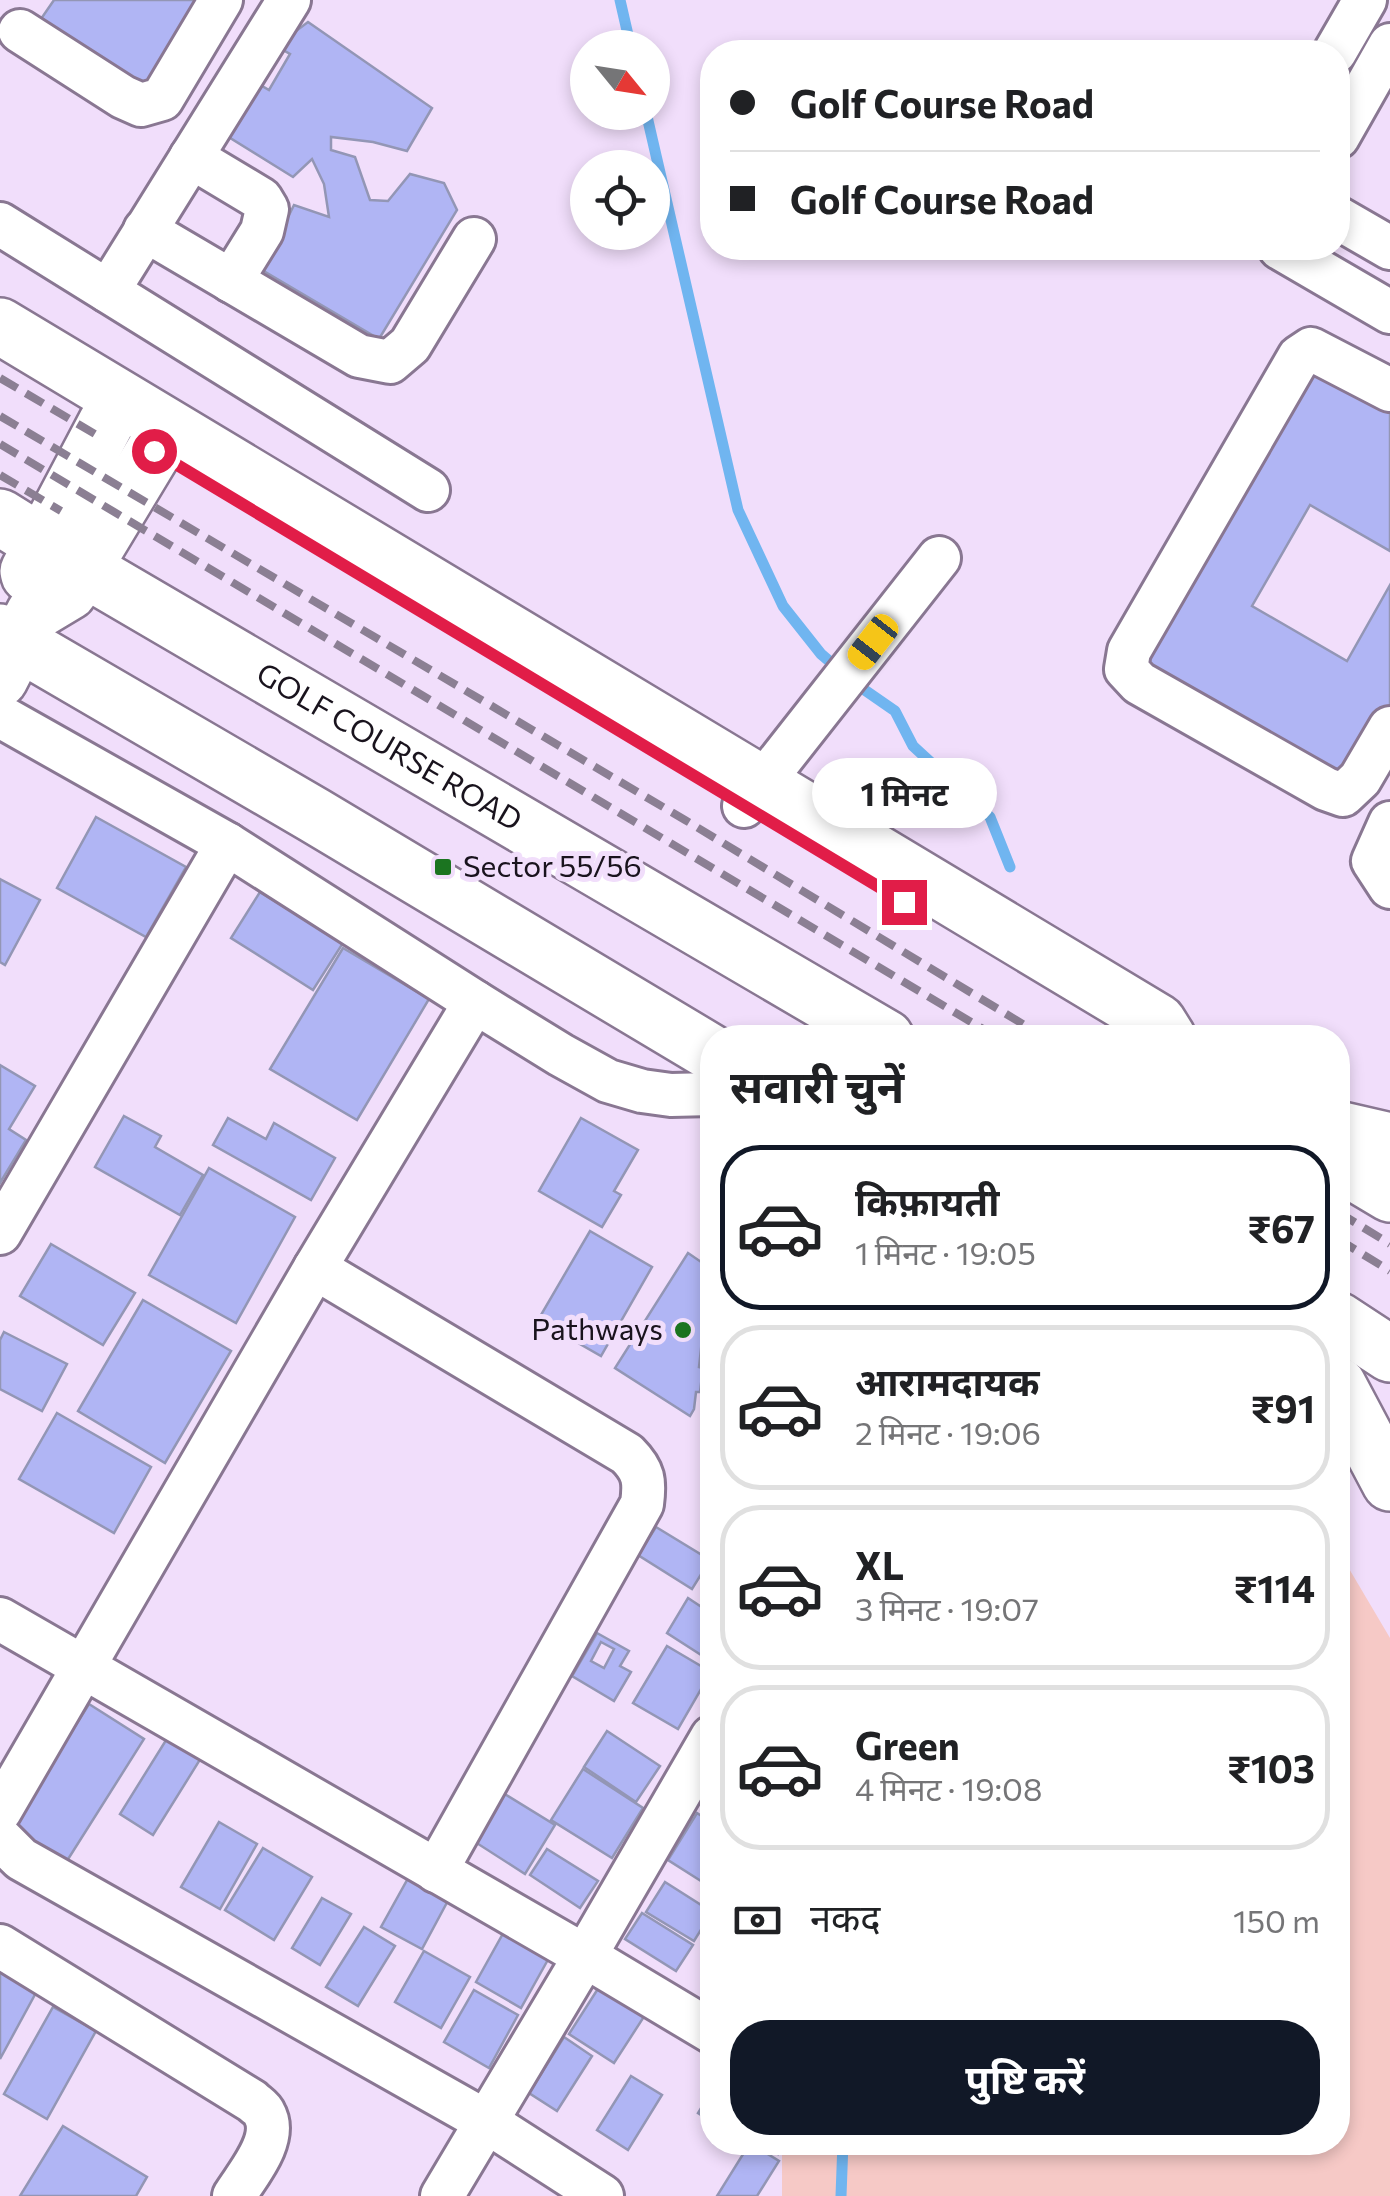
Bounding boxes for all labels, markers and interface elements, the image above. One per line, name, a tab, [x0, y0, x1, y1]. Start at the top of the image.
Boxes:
north arrow	[570, 30, 670, 130]
map controls	[570, 30, 670, 250]
text: Golf Course Road	[790, 79, 1094, 126]
button: locate	[570, 150, 670, 250]
text: Golf Course Road	[790, 175, 1094, 222]
route start	[132, 429, 177, 474]
car	[843, 609, 903, 675]
street label: GOLF COURSE ROAD	[251, 653, 529, 837]
callout: 1 मिनट	[812, 757, 996, 827]
text: 1 मिनट	[861, 773, 948, 813]
place label: Sector 55/56	[463, 846, 642, 883]
marker: Sector 55/56	[432, 856, 454, 878]
route end	[882, 880, 927, 925]
text: सवारी चुनें	[730, 1057, 904, 1112]
text: किफ़ायती	[855, 1177, 999, 1224]
icon: car	[735, 1183, 825, 1273]
text: ₹67	[1248, 1204, 1315, 1251]
text: 1 मिनट · 19:05	[855, 1232, 1036, 1272]
place label: Pathways	[531, 1309, 663, 1346]
marker: Pathways	[672, 1319, 694, 1341]
text: आरामदायक	[855, 1357, 1039, 1404]
icon: car	[735, 1363, 825, 1453]
text: ₹91	[1251, 1384, 1315, 1431]
text: 2 मिनट · 19:06	[855, 1412, 1041, 1452]
text: XL	[855, 1541, 904, 1588]
icon: car	[735, 1543, 825, 1633]
text: ₹114	[1234, 1564, 1315, 1611]
text: 3 मिनट · 19:07	[855, 1588, 1039, 1628]
text: Green	[855, 1721, 960, 1768]
icon: car	[735, 1723, 825, 1813]
text: ₹103	[1227, 1744, 1315, 1791]
text: 4 मिनट · 19:08	[855, 1768, 1042, 1808]
icon: cash	[730, 1893, 785, 1948]
text: नकद	[810, 1893, 880, 1940]
text: 150 m	[1233, 1900, 1320, 1940]
button: पुष्टि करें	[730, 2020, 1320, 2135]

